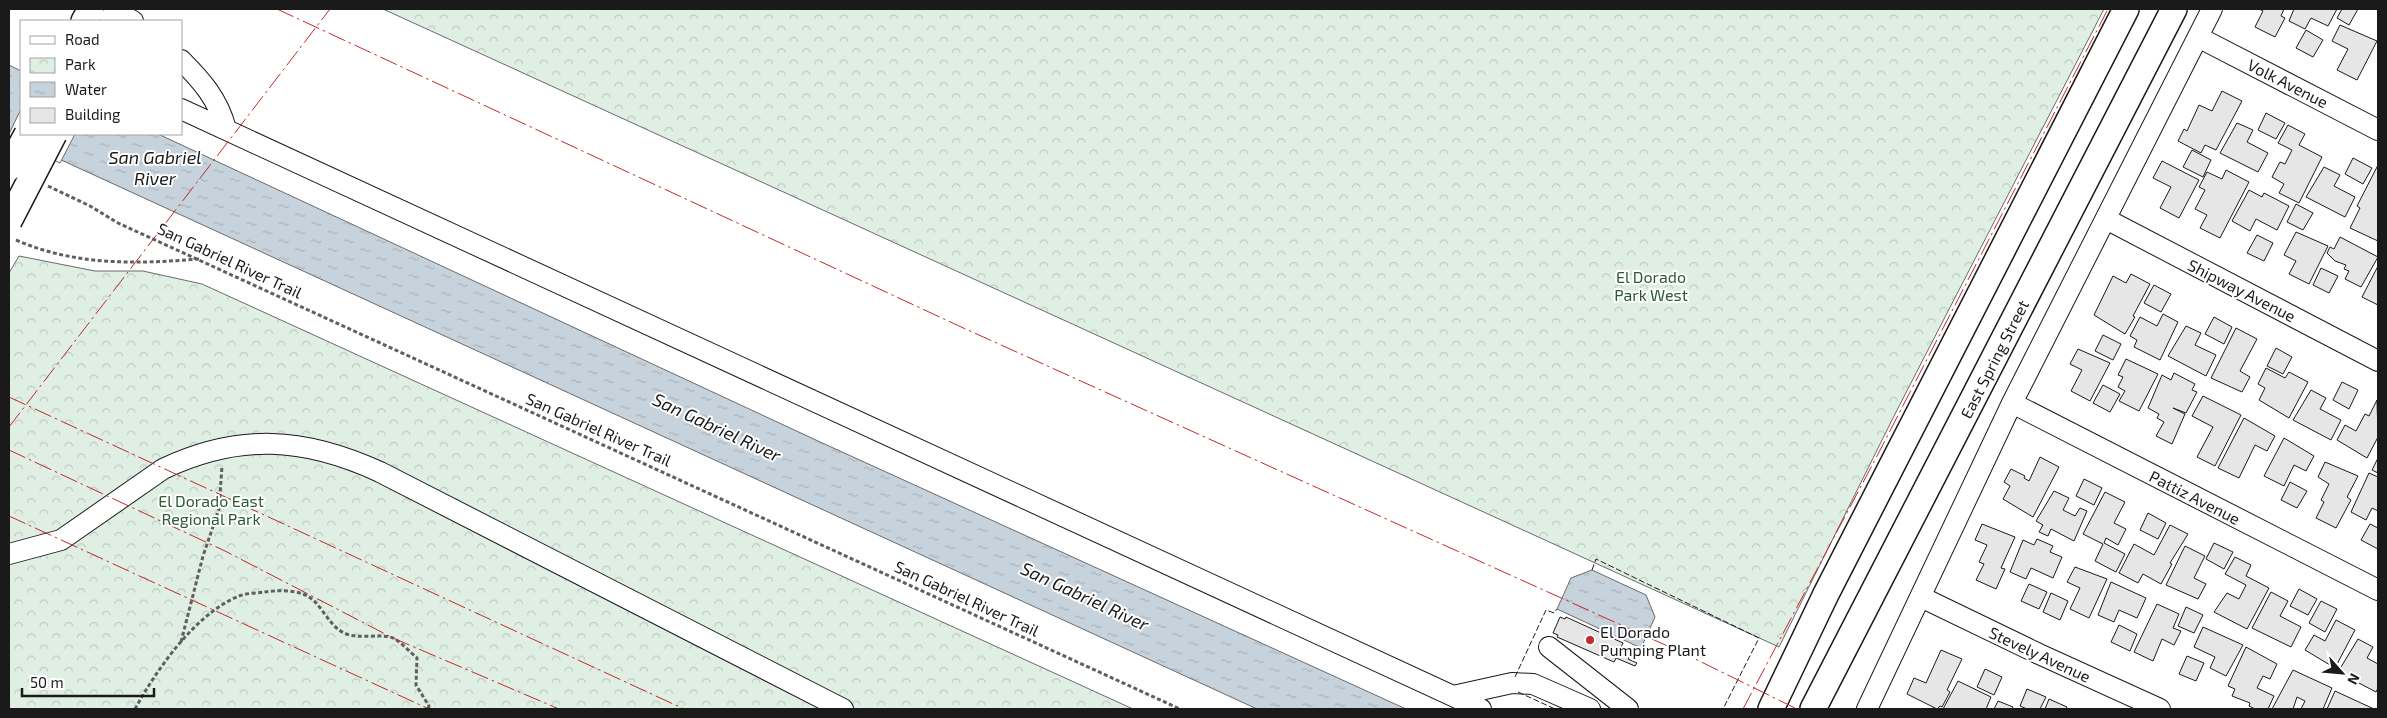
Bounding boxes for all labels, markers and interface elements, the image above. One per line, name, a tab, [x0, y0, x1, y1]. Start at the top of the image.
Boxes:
legend	[20, 20, 182, 135]
text: Road	[65, 30, 100, 48]
text: Park	[65, 55, 96, 73]
street label: Volk Avenue	[2245, 55, 2331, 111]
text: Water	[65, 80, 107, 98]
text: Building	[65, 105, 121, 123]
water label: San Gabriel River	[108, 146, 202, 189]
street label: San Gabriel River Trail	[155, 218, 306, 302]
street label: Shipway Avenue	[2185, 255, 2299, 325]
park label: El Dorado Park West	[1614, 267, 1688, 304]
street label: East Spring Street	[1956, 297, 2032, 421]
street label: San Gabriel River Trail	[523, 388, 675, 470]
water label: San Gabriel River	[649, 388, 785, 467]
street label: Pattiz Avenue	[2146, 466, 2244, 528]
park label: El Dorado East Regional Park	[158, 491, 264, 528]
street label: San Gabriel River Trail	[892, 556, 1043, 640]
water label: San Gabriel River	[1017, 557, 1153, 636]
place label: El Dorado Pumping Plant	[1600, 622, 1706, 659]
street label: Stevely Avenue	[1986, 622, 2094, 686]
marker: El Dorado Pumping Plant	[1584, 634, 1596, 646]
north arrow	[2317, 648, 2367, 698]
scale bar	[22, 666, 155, 698]
text: N	[2344, 671, 2364, 687]
text: 50 m	[30, 673, 64, 691]

